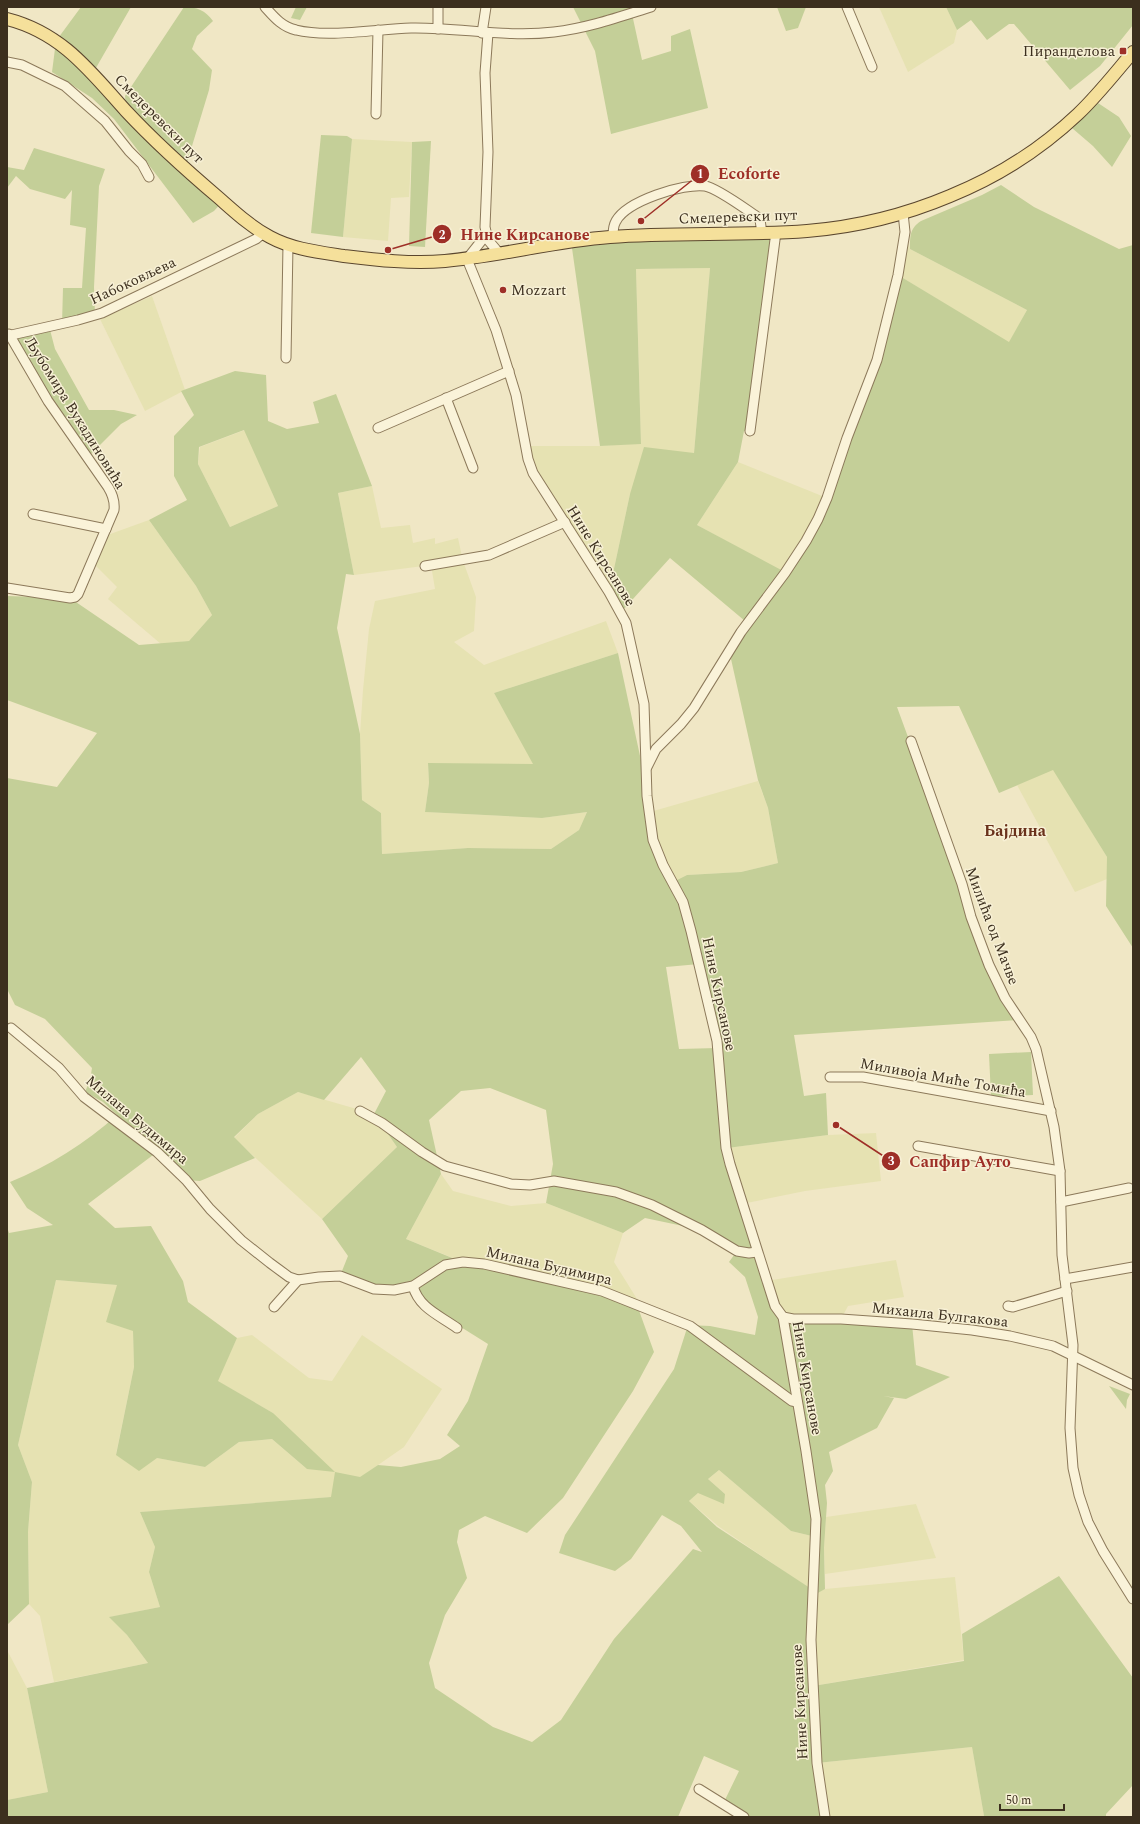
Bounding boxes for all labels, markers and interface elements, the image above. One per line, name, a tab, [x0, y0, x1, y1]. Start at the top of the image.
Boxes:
place label: Пиранделова	[1023, 40, 1116, 63]
marker: Пиранделова	[1118, 46, 1128, 56]
street label: Смедеревски пут	[109, 69, 209, 169]
callout: Ecoforte	[690, 160, 789, 188]
text: Ecoforte	[718, 162, 780, 186]
text: 1	[697, 165, 703, 184]
street label: Смедеревски пут	[678, 203, 798, 231]
callout: Нине Кирсанове	[432, 220, 598, 248]
text: Нине Кирсанове	[460, 223, 590, 247]
text: 2	[439, 226, 446, 245]
street label: Набоковљева	[86, 251, 181, 311]
place label: Mozzart	[511, 279, 566, 302]
marker: Mozzart	[498, 285, 508, 295]
street label: Љубомира Вукадиновића	[19, 332, 132, 494]
street label: Нине Кирсанове	[561, 501, 641, 611]
district label: Бајдина	[984, 819, 1047, 843]
street label: Милића од Мачве	[959, 864, 1025, 988]
street label: Нине Кирсанове	[696, 935, 742, 1053]
street label: Миливоја Миће Томића	[858, 1052, 1028, 1104]
street label: Милана Будимира	[80, 1070, 194, 1171]
callout: Сапфир Ауто	[881, 1147, 1019, 1175]
text: Сапфир Ауто	[909, 1150, 1011, 1174]
text: 3	[888, 1152, 895, 1171]
street label: Милана Будимира	[484, 1240, 615, 1292]
street label: Михаила Булгакова	[871, 1296, 1010, 1334]
street label: Нине Кирсанове	[786, 1319, 828, 1437]
street label: Нине Кирсанове	[785, 1644, 815, 1760]
scale bar	[1000, 1786, 1064, 1812]
text: 50 m	[1006, 1791, 1031, 1810]

